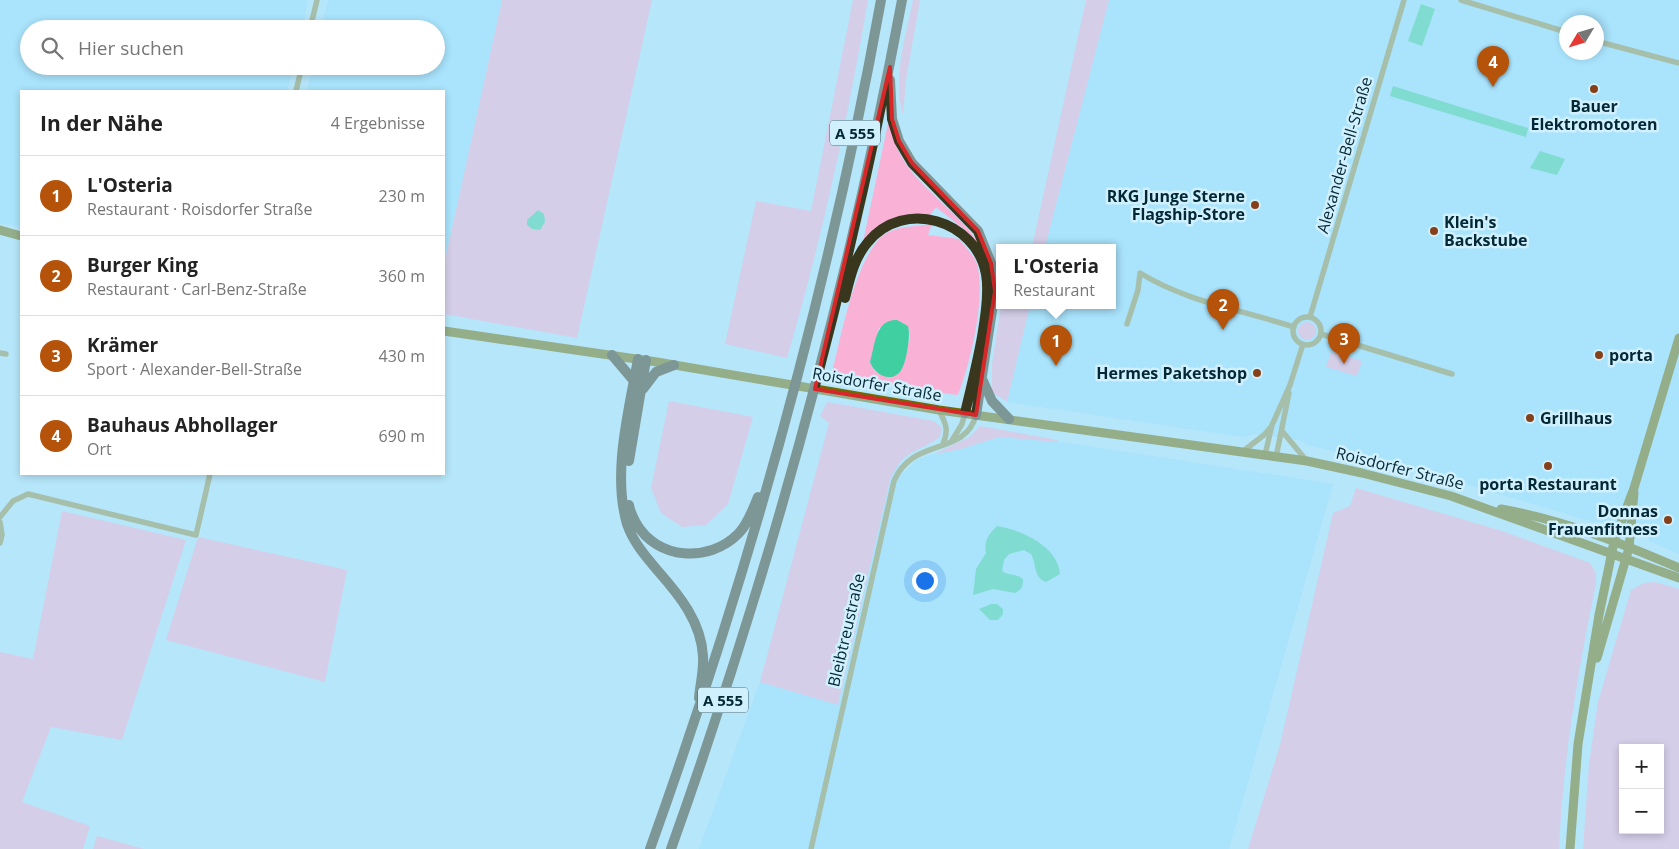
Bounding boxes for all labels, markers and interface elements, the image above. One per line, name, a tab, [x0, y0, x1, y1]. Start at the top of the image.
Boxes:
north arrow	[1559, 15, 1604, 60]
search box	[20, 20, 445, 75]
icon: search	[38, 34, 66, 62]
text: Hier suchen	[78, 35, 184, 61]
pin: 4	[1477, 46, 1509, 87]
street label: Alexander-Bell-Straße	[1311, 74, 1377, 236]
marker: Bauer Elektromotoren	[1588, 83, 1600, 95]
place label: Bauer Elektromotoren	[1530, 95, 1658, 135]
text: In der Nähe	[40, 109, 163, 137]
text: 4 Ergebnisse	[331, 112, 425, 134]
road number: A 555	[830, 120, 880, 146]
text: L'Osteria	[87, 172, 173, 198]
text: 1	[51, 185, 61, 207]
text: 230 m	[379, 185, 425, 207]
place label: RKG Junge Sterne Flagship-Store	[1107, 185, 1245, 225]
text: Restaurant · Roisdorfer Straße	[87, 198, 312, 220]
marker: RKG Junge Sterne Flagship-Store	[1249, 199, 1261, 211]
place label: Klein's Backstube	[1444, 211, 1528, 251]
marker: Klein's Backstube	[1428, 225, 1440, 237]
popup	[996, 244, 1116, 309]
text: Burger King	[87, 252, 198, 278]
text: L'Osteria	[1013, 253, 1099, 279]
text: 2	[51, 265, 61, 287]
text: 360 m	[379, 265, 425, 287]
text: Restaurant · Carl-Benz-Straße	[87, 278, 307, 300]
text: Restaurant	[1013, 279, 1095, 301]
pin: 2	[1207, 289, 1239, 330]
pin: 3	[1328, 323, 1360, 364]
pin: 1	[1040, 325, 1072, 366]
text: Krämer	[87, 332, 158, 358]
place label: porta	[1609, 344, 1653, 366]
text: 3	[51, 345, 61, 367]
text: 430 m	[379, 345, 425, 367]
marker: porta	[1593, 349, 1605, 361]
text: Sport · Alexander-Bell-Straße	[87, 358, 302, 380]
street label: Roisdorfer Straße	[811, 362, 943, 406]
place label: Hermes Paketshop	[1096, 362, 1247, 384]
marker: Hermes Paketshop	[1251, 367, 1263, 379]
place label: Grillhaus	[1540, 407, 1612, 429]
text: Bauhaus Abhollager	[87, 412, 278, 438]
marker: Grillhaus	[1524, 412, 1536, 424]
text: 4	[51, 425, 61, 447]
text: 690 m	[379, 425, 425, 447]
text: Ort	[87, 438, 112, 460]
street label: Roisdorfer Straße	[1334, 441, 1466, 495]
marker: porta Restaurant	[1542, 460, 1554, 472]
place label: porta Restaurant	[1479, 473, 1617, 495]
place label: Donnas Frauenfitness	[1548, 500, 1658, 540]
marker: Donnas Frauenfitness	[1662, 514, 1674, 526]
your location	[912, 568, 938, 594]
street label: Bleibtreustraße	[822, 571, 870, 689]
road number: A 555	[698, 688, 748, 712]
map controls	[1619, 744, 1664, 834]
button: +	[1619, 744, 1664, 789]
button: −	[1619, 789, 1664, 834]

